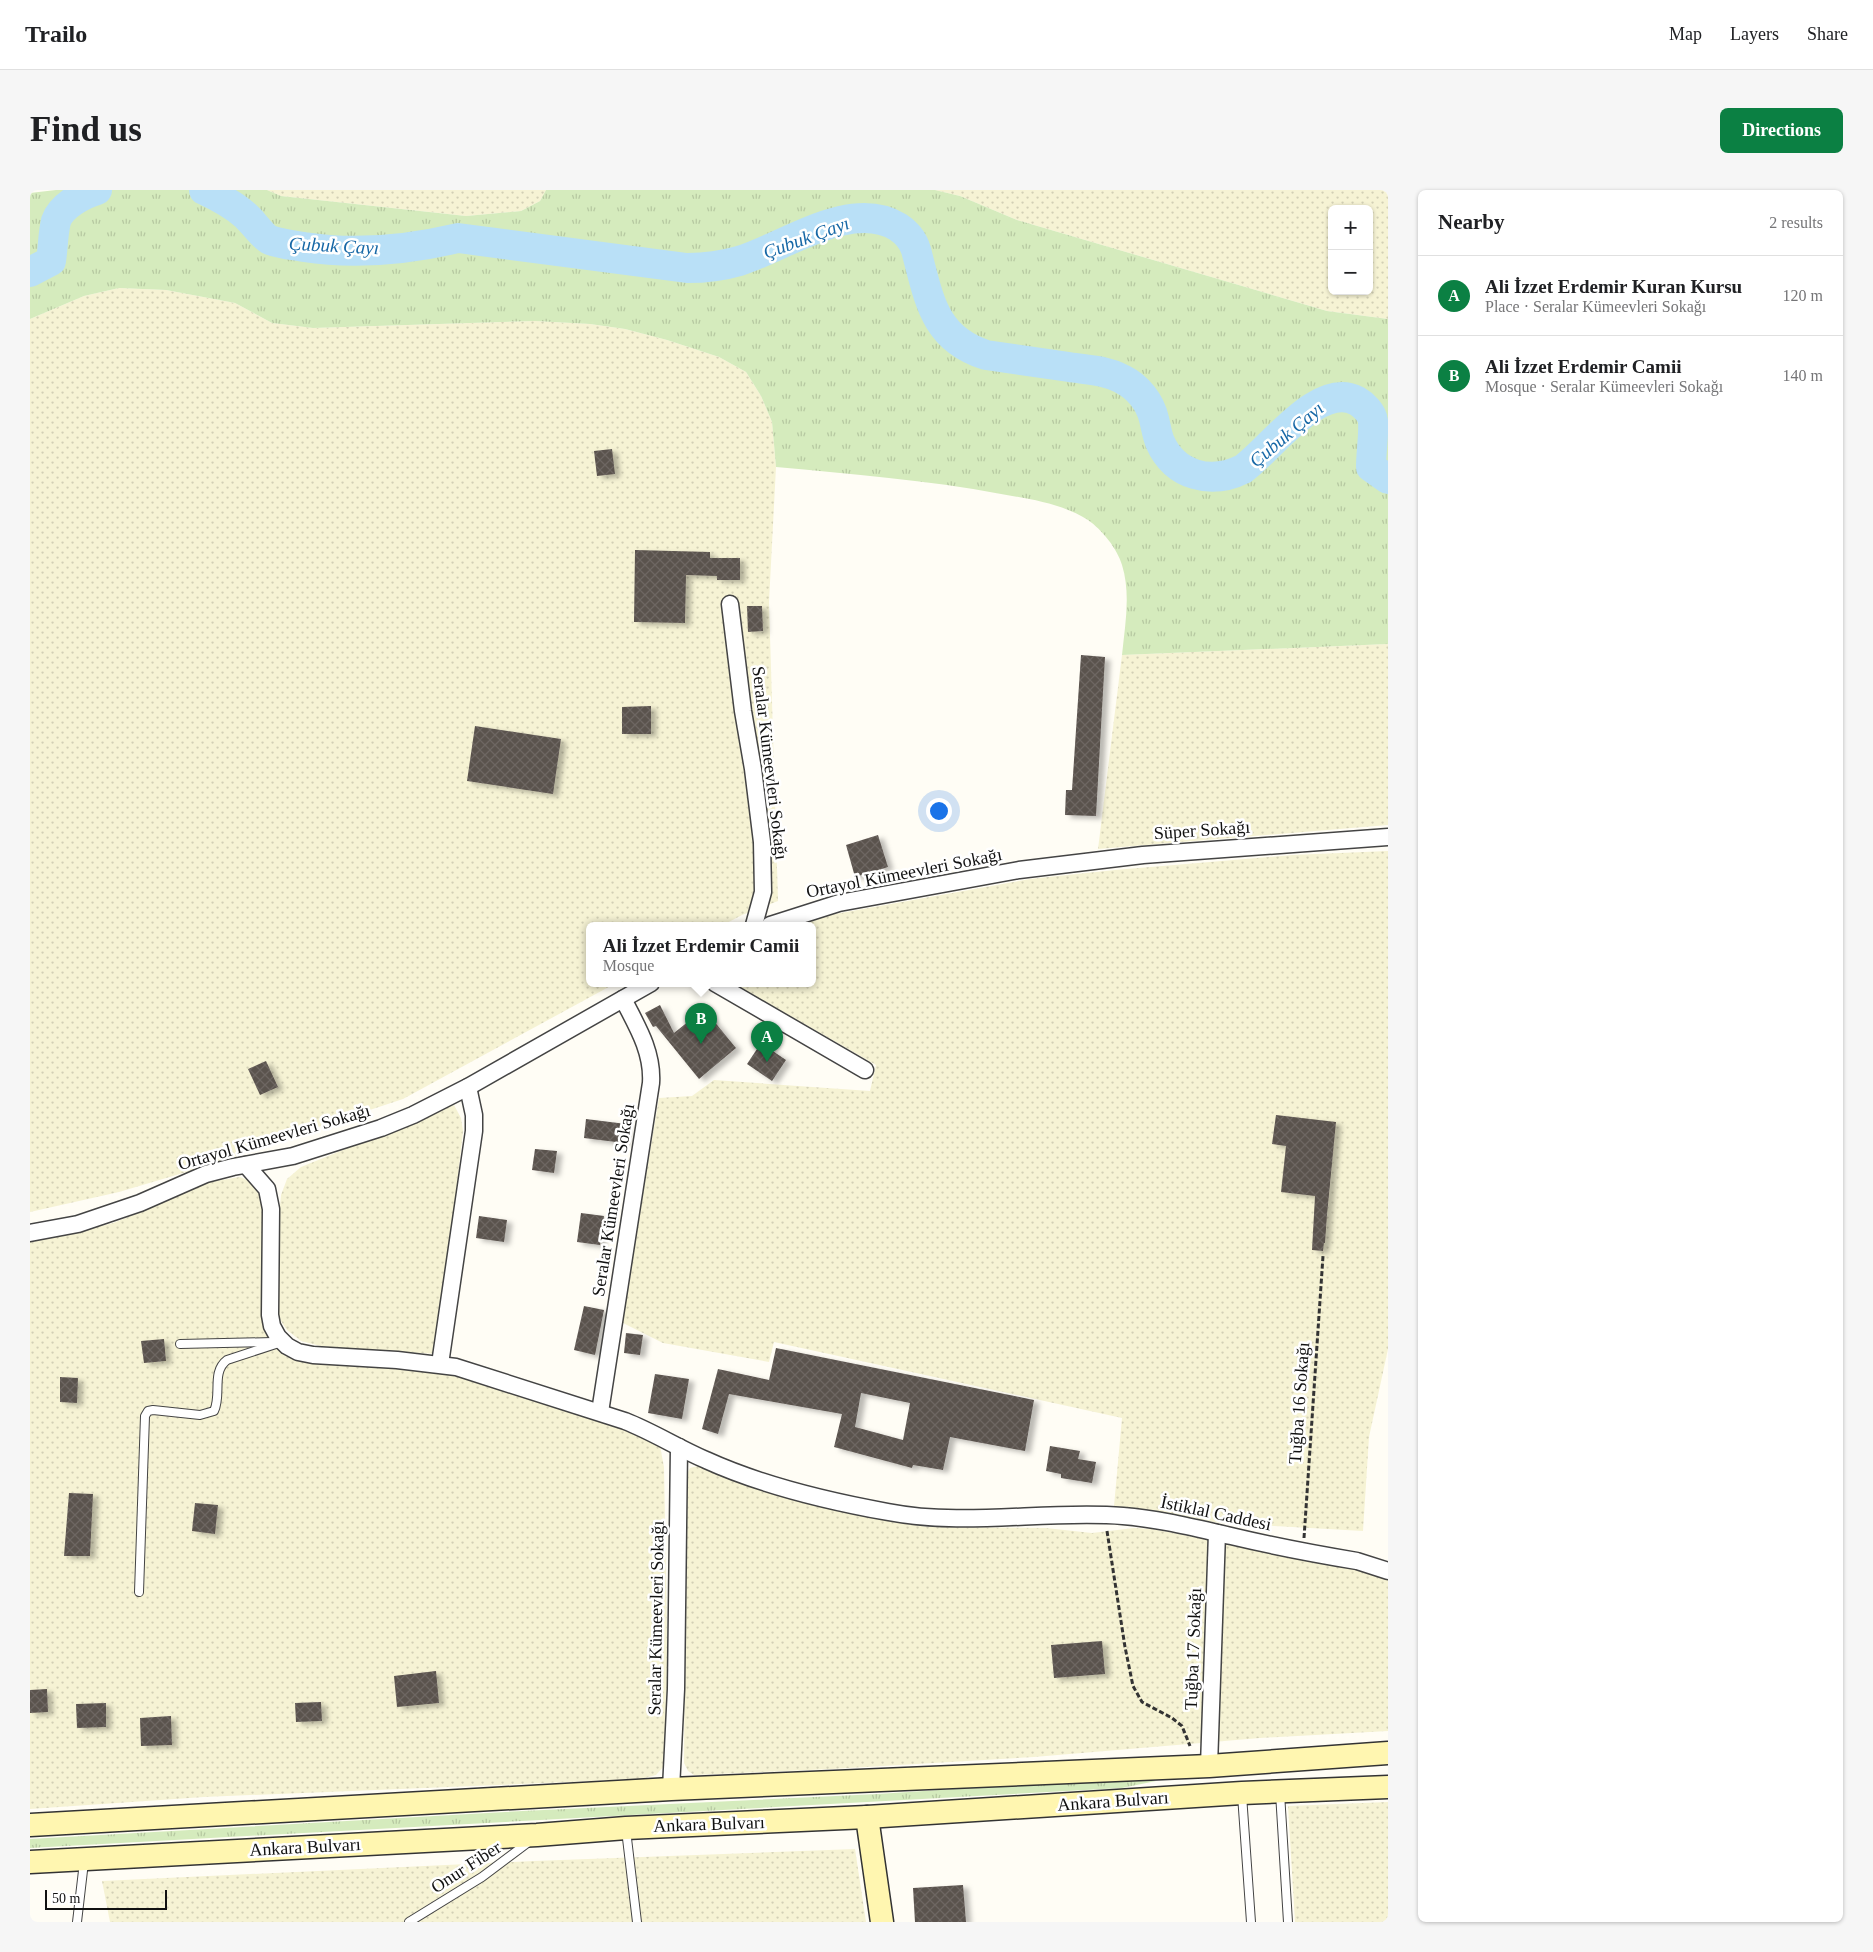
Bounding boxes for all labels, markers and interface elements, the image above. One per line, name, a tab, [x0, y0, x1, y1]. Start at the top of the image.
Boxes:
text: Trailo	[25, 21, 87, 47]
text: Map	[1669, 24, 1702, 44]
text: Layers	[1730, 24, 1779, 44]
text: Share	[1807, 24, 1848, 44]
button: Directions	[1720, 108, 1843, 153]
text: Find us	[30, 110, 142, 149]
map controls	[1328, 205, 1373, 295]
button: +	[1328, 205, 1373, 250]
text: Nearby	[1438, 210, 1505, 234]
water label: Çubuk Çayı	[760, 212, 852, 263]
text: 2 results	[1769, 214, 1823, 231]
water label: Çubuk Çayı	[288, 233, 380, 258]
button: −	[1328, 250, 1373, 295]
text: Ali İzzet Erdemir Kuran Kursu	[1485, 276, 1742, 297]
text: A	[1448, 287, 1460, 304]
text: 120 m	[1783, 287, 1823, 304]
text: Place · Seralar Kümeevleri Sokağı	[1485, 298, 1706, 315]
text: Ali İzzet Erdemir Camii	[1485, 356, 1681, 377]
text: B	[1449, 367, 1459, 384]
text: 140 m	[1783, 367, 1823, 384]
text: Mosque · Seralar Kümeevleri Sokağı	[1485, 378, 1723, 395]
water label: Çubuk Çayı	[1245, 397, 1328, 471]
street label: Seralar Kümeevleri Sokağı	[748, 665, 792, 861]
your location	[926, 798, 952, 824]
street label: Süper Sokağı	[1153, 817, 1251, 843]
street label: Ortayol Kümeevleri Sokağı	[804, 844, 1004, 902]
popup	[586, 922, 816, 987]
text: Ali İzzet Erdemir Camii	[603, 935, 799, 956]
text: Mosque	[603, 957, 654, 974]
pin: B	[685, 1003, 717, 1044]
pin: A	[751, 1021, 783, 1062]
street label: Ortayol Kümeevleri Sokağı	[176, 1100, 372, 1174]
street label: Seralar Kümeevleri Sokağı	[588, 1102, 638, 1298]
street label: Tuğba 16 Sokağı	[1285, 1341, 1313, 1465]
street label: İstiklal Caddesi	[1159, 1492, 1273, 1534]
street label: Seralar Kümeevleri Sokağı	[644, 1520, 668, 1716]
street label: Tuğba 17 Sokağı	[1181, 1588, 1205, 1710]
street label: Ankara Bulvarı	[1057, 1787, 1169, 1815]
street label: Ankara Bulvarı	[653, 1812, 765, 1836]
street label: Ankara Bulvarı	[249, 1834, 361, 1860]
street label: Onur Fiber	[427, 1837, 505, 1897]
scale bar	[45, 1887, 168, 1910]
text: 50 m	[52, 1891, 80, 1906]

